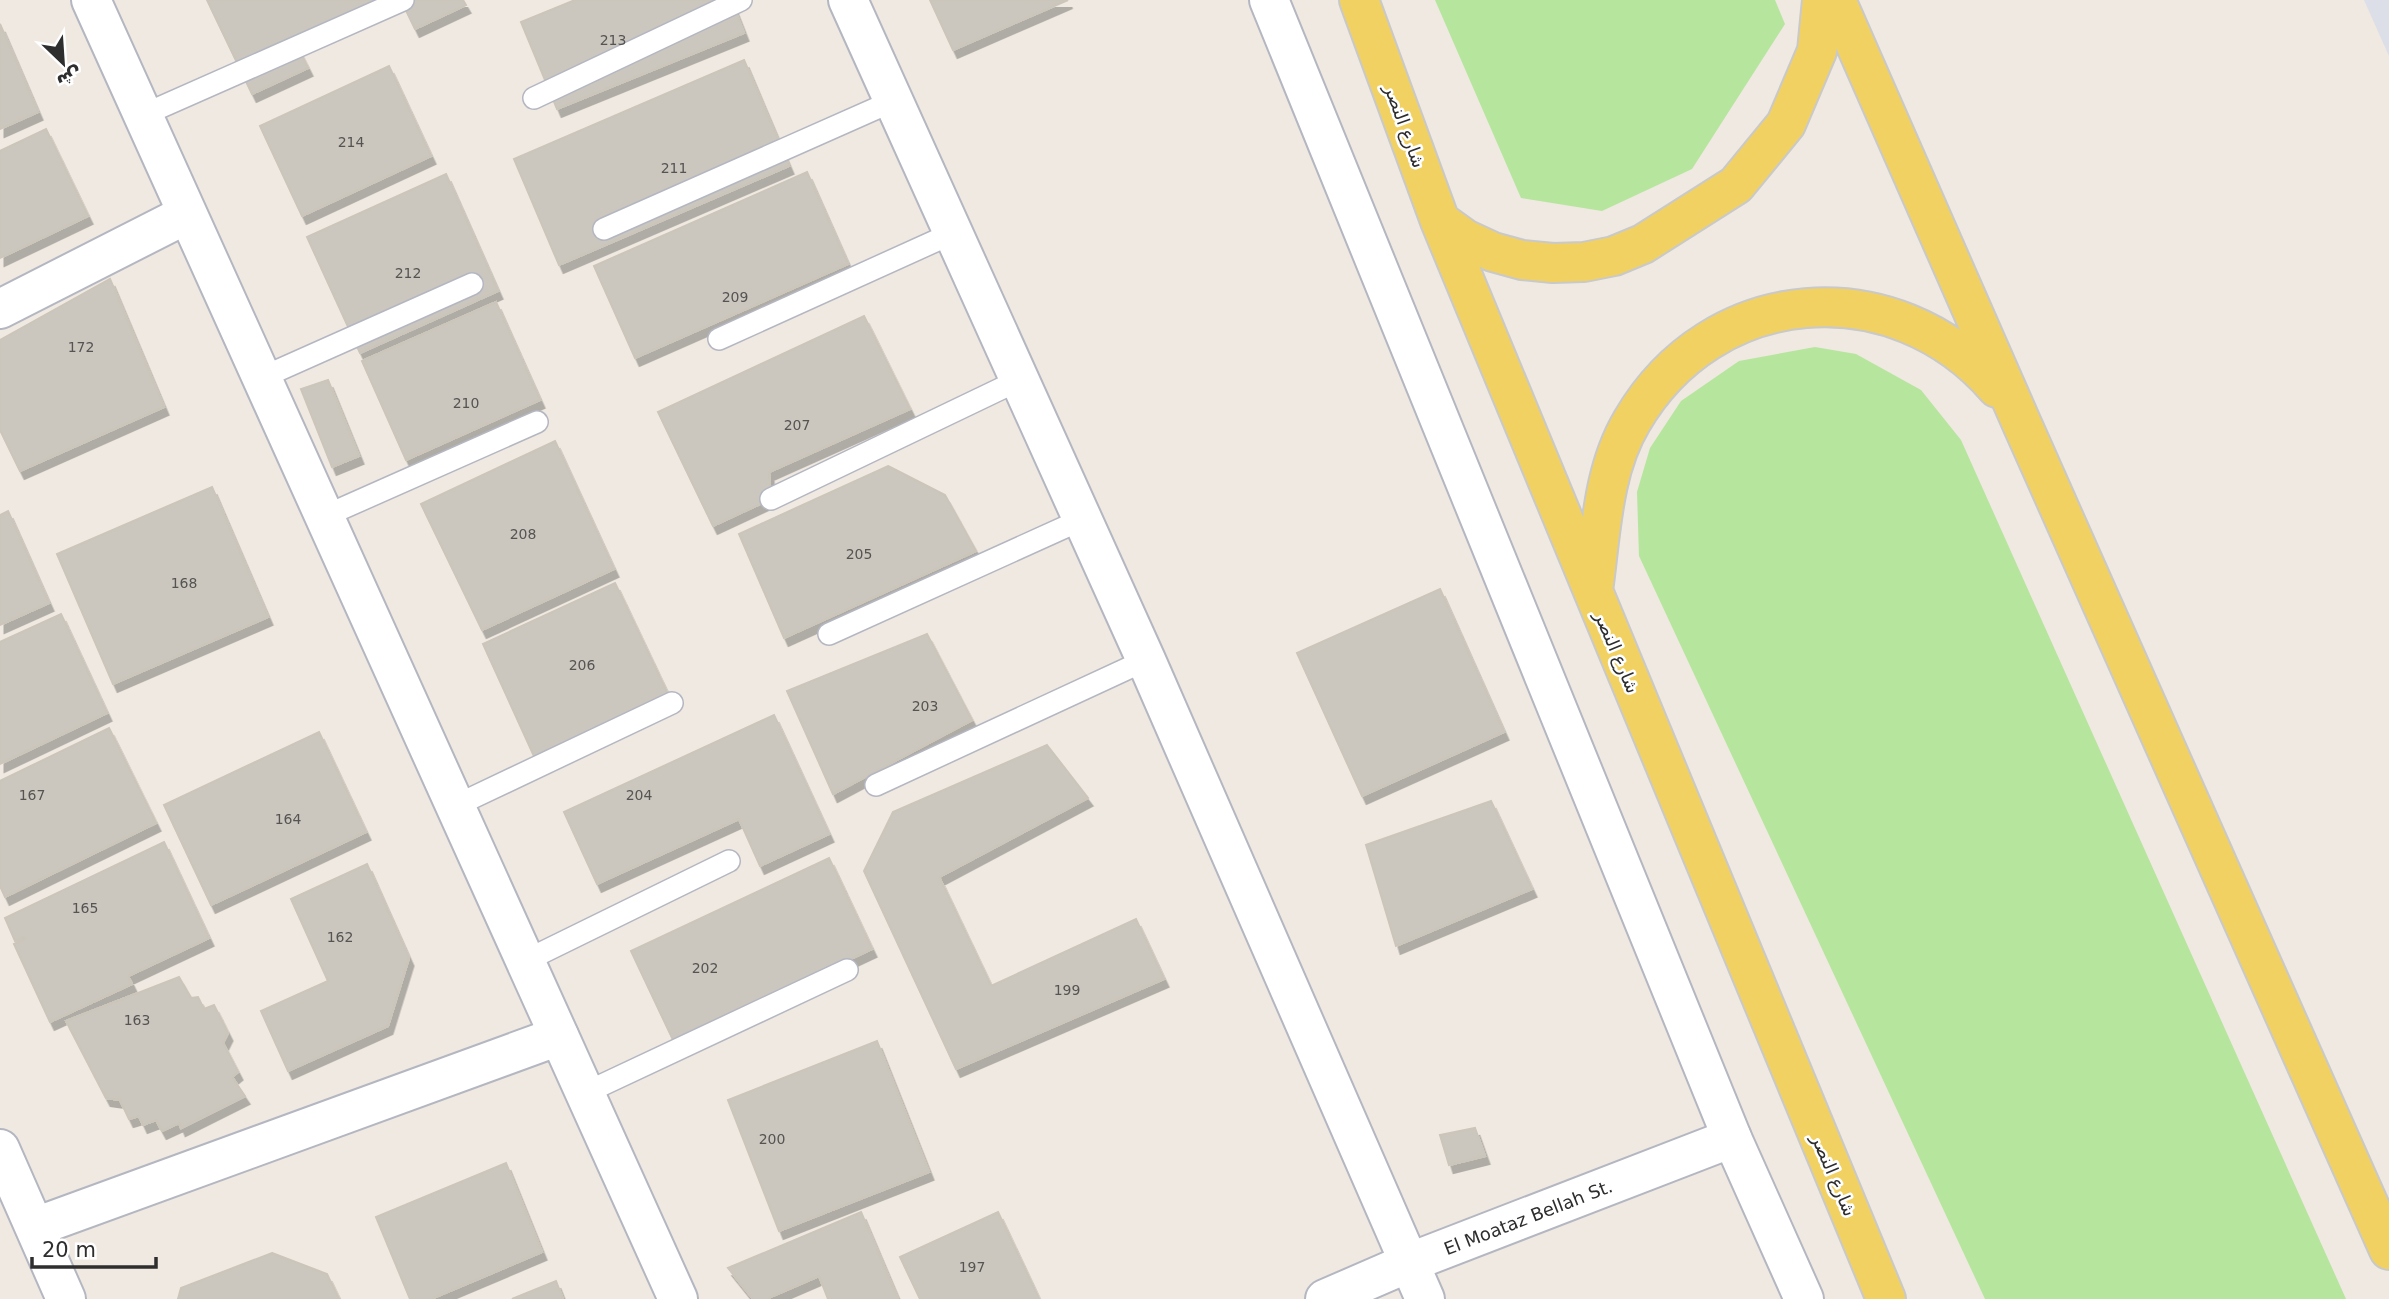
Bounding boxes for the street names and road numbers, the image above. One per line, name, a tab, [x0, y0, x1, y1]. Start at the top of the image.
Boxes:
street label: شارع النصر	[1379, 81, 1430, 171]
street label: شارع النصر	[1589, 607, 1644, 697]
street label: شارع النصر	[1806, 1130, 1861, 1220]
street label: El Moataz Bellah St.	[1441, 1175, 1615, 1259]

